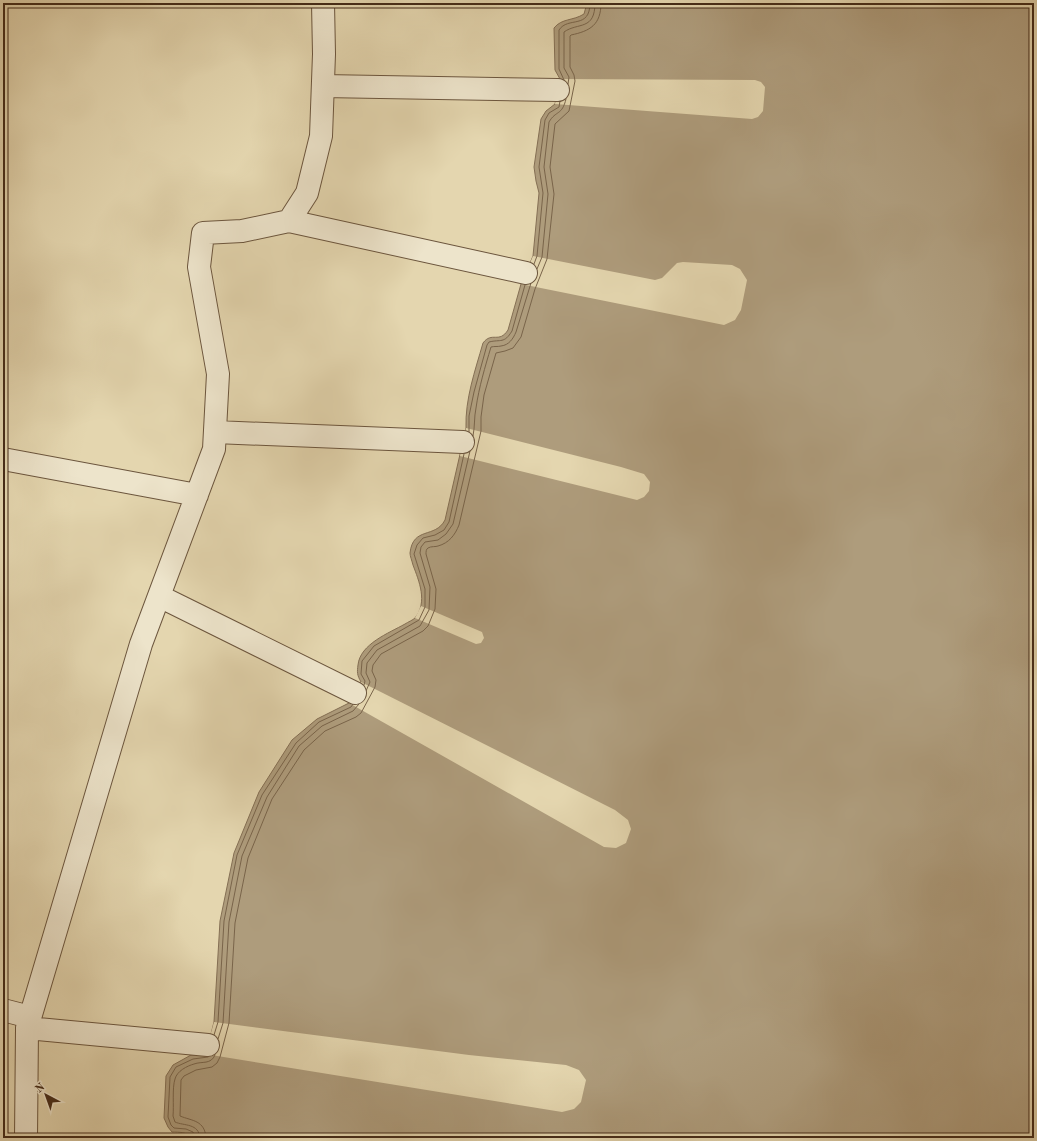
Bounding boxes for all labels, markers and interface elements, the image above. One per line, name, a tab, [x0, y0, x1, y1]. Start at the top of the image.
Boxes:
north arrow	[26, 1075, 66, 1115]
text: N	[34, 1081, 48, 1095]

